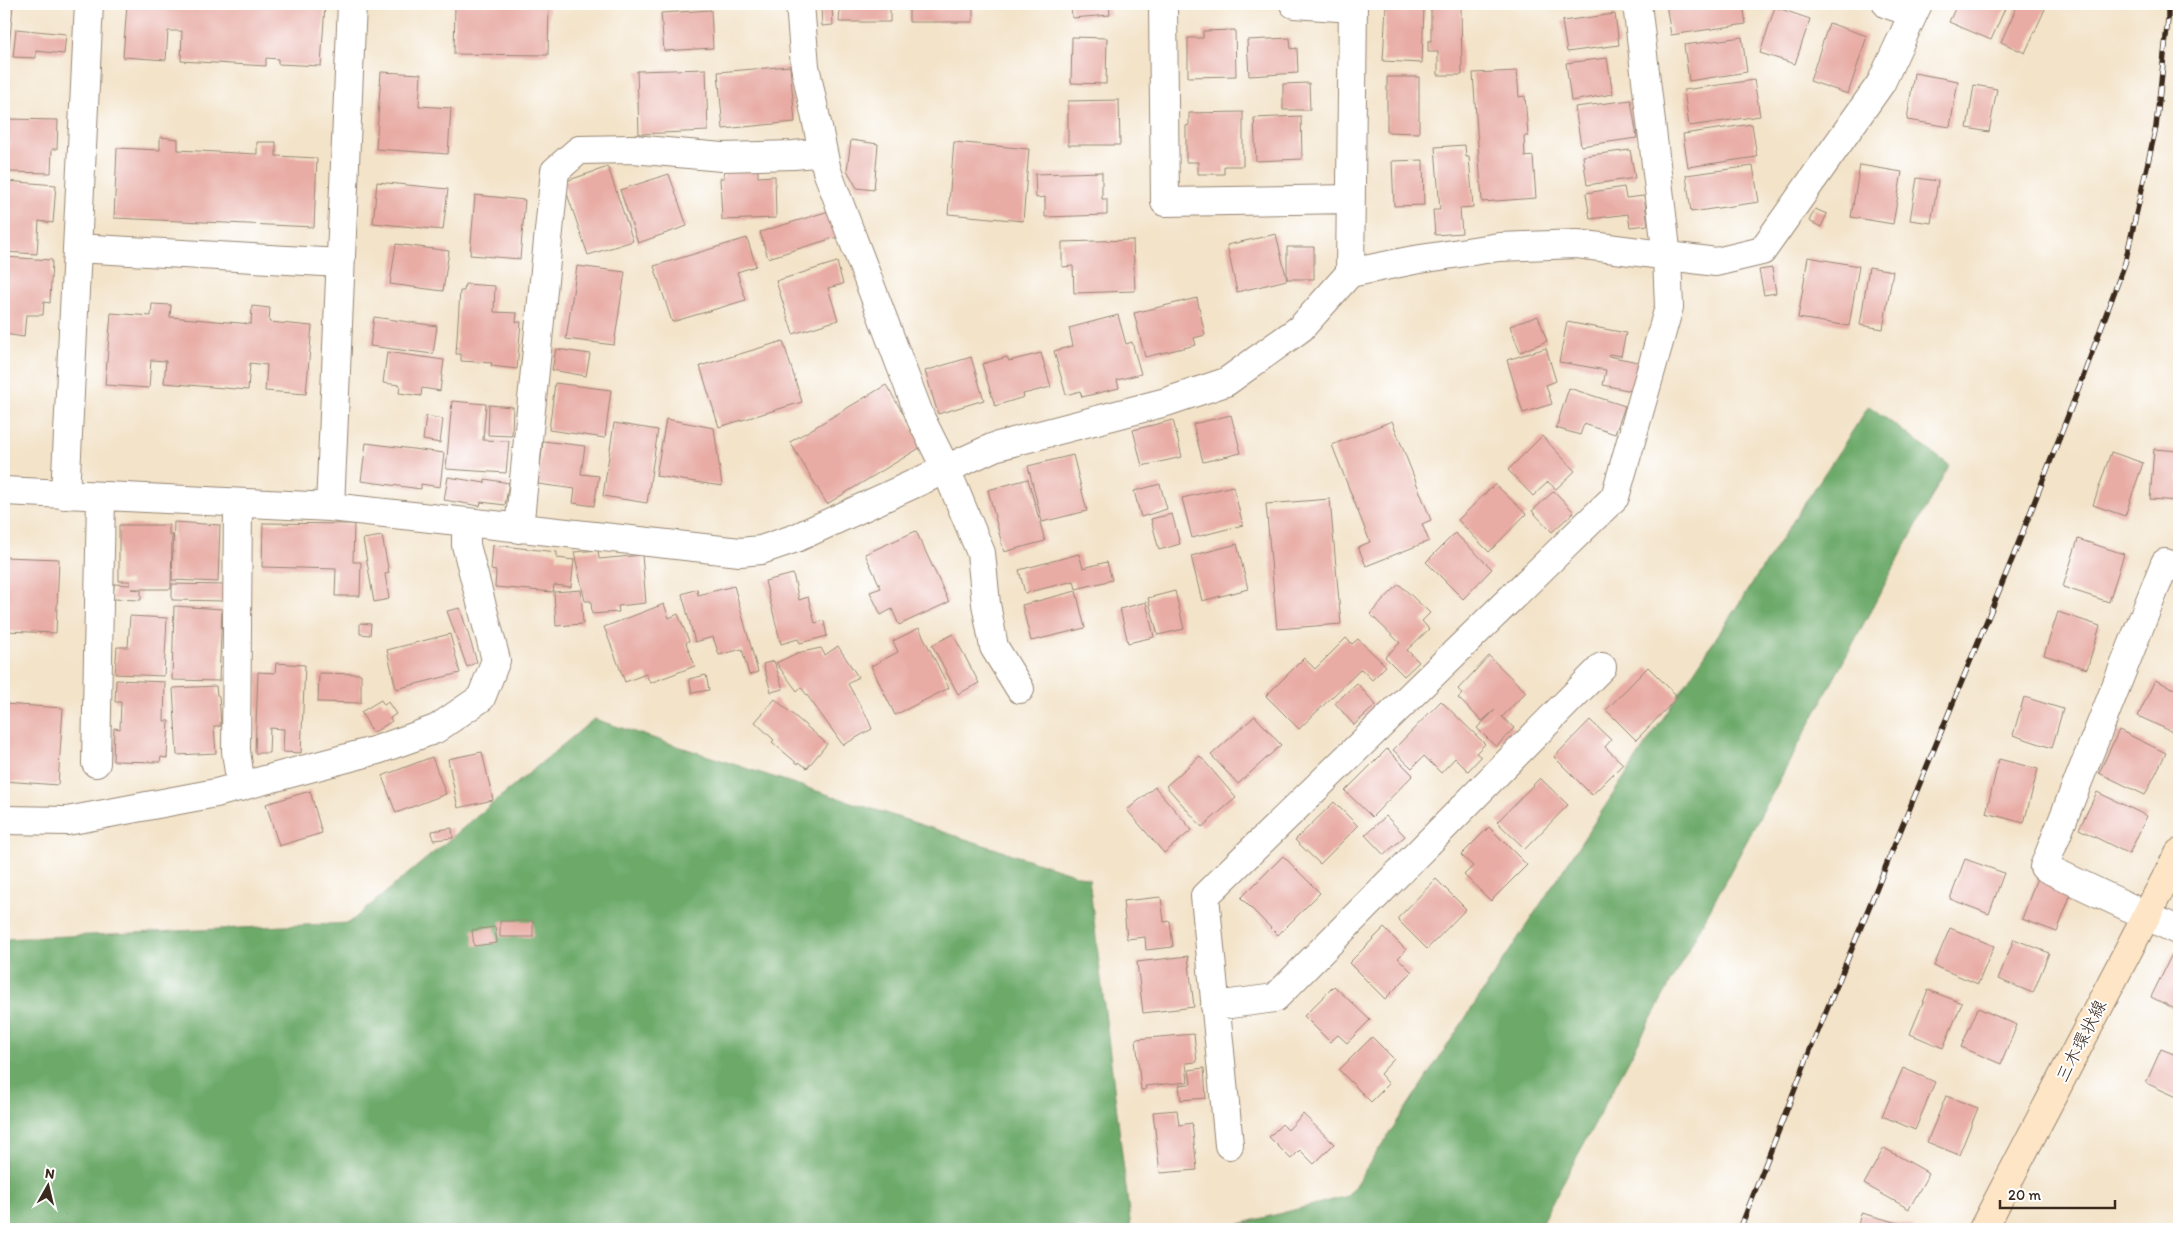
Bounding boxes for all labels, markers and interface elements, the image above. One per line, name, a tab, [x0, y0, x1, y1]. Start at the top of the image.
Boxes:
street label: 三木環状線	[2051, 996, 2111, 1086]
north arrow	[22, 1160, 72, 1210]
text: N	[44, 1165, 56, 1183]
scale bar	[2000, 1178, 2116, 1210]
text: 20 m	[2008, 1186, 2042, 1204]

